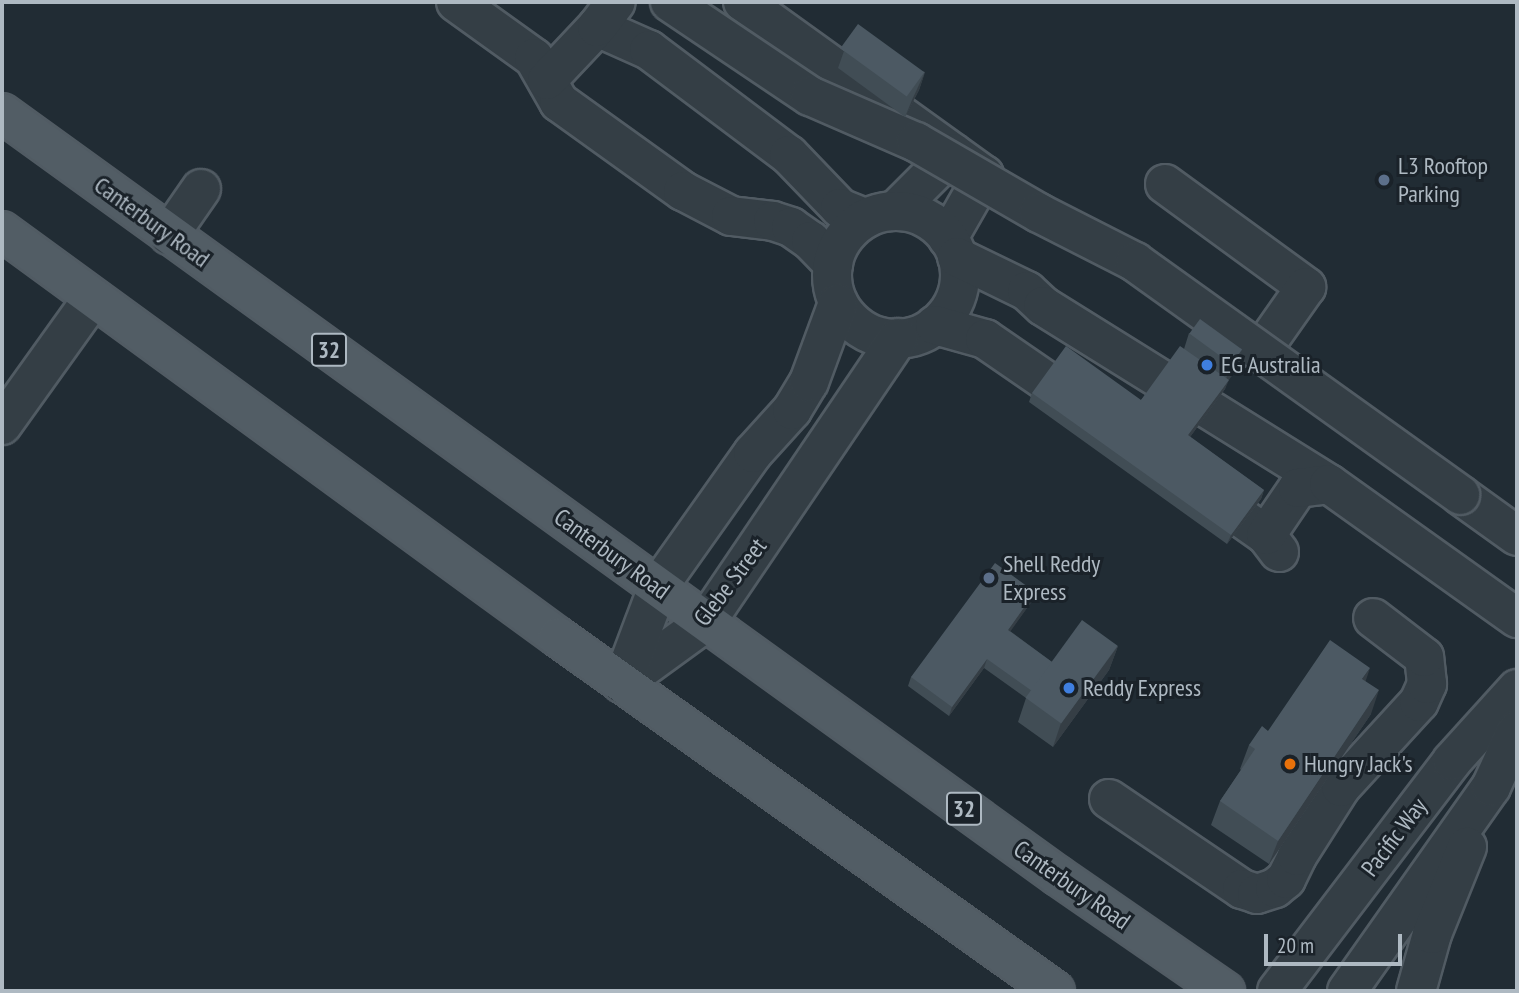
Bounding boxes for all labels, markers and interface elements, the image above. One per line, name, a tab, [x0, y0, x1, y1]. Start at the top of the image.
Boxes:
place label: L3 Rooftop Parking	[1398, 152, 1488, 208]
street label: Canterbury Road	[88, 170, 216, 274]
marker: L3 Rooftop Parking	[1376, 172, 1392, 188]
road number: 32	[310, 330, 348, 370]
place label: EG Australia	[1221, 351, 1321, 379]
marker: EG Australia	[1199, 357, 1215, 373]
street label: Canterbury Road	[548, 502, 676, 606]
street label: Glebe Street	[688, 532, 772, 632]
place label: Shell Reddy Express	[1003, 550, 1100, 606]
marker: Shell Reddy Express	[981, 570, 997, 586]
place label: Reddy Express	[1083, 674, 1202, 702]
marker: Reddy Express	[1061, 680, 1077, 696]
place label: Hungry Jack's	[1304, 750, 1413, 778]
marker: Hungry Jack's	[1282, 756, 1298, 772]
road number: 32	[945, 790, 983, 828]
street label: Pacific Way	[1355, 792, 1433, 882]
street label: Canterbury Road	[1008, 834, 1136, 936]
scale bar	[1267, 920, 1405, 964]
text: 20 m	[1277, 932, 1314, 959]

